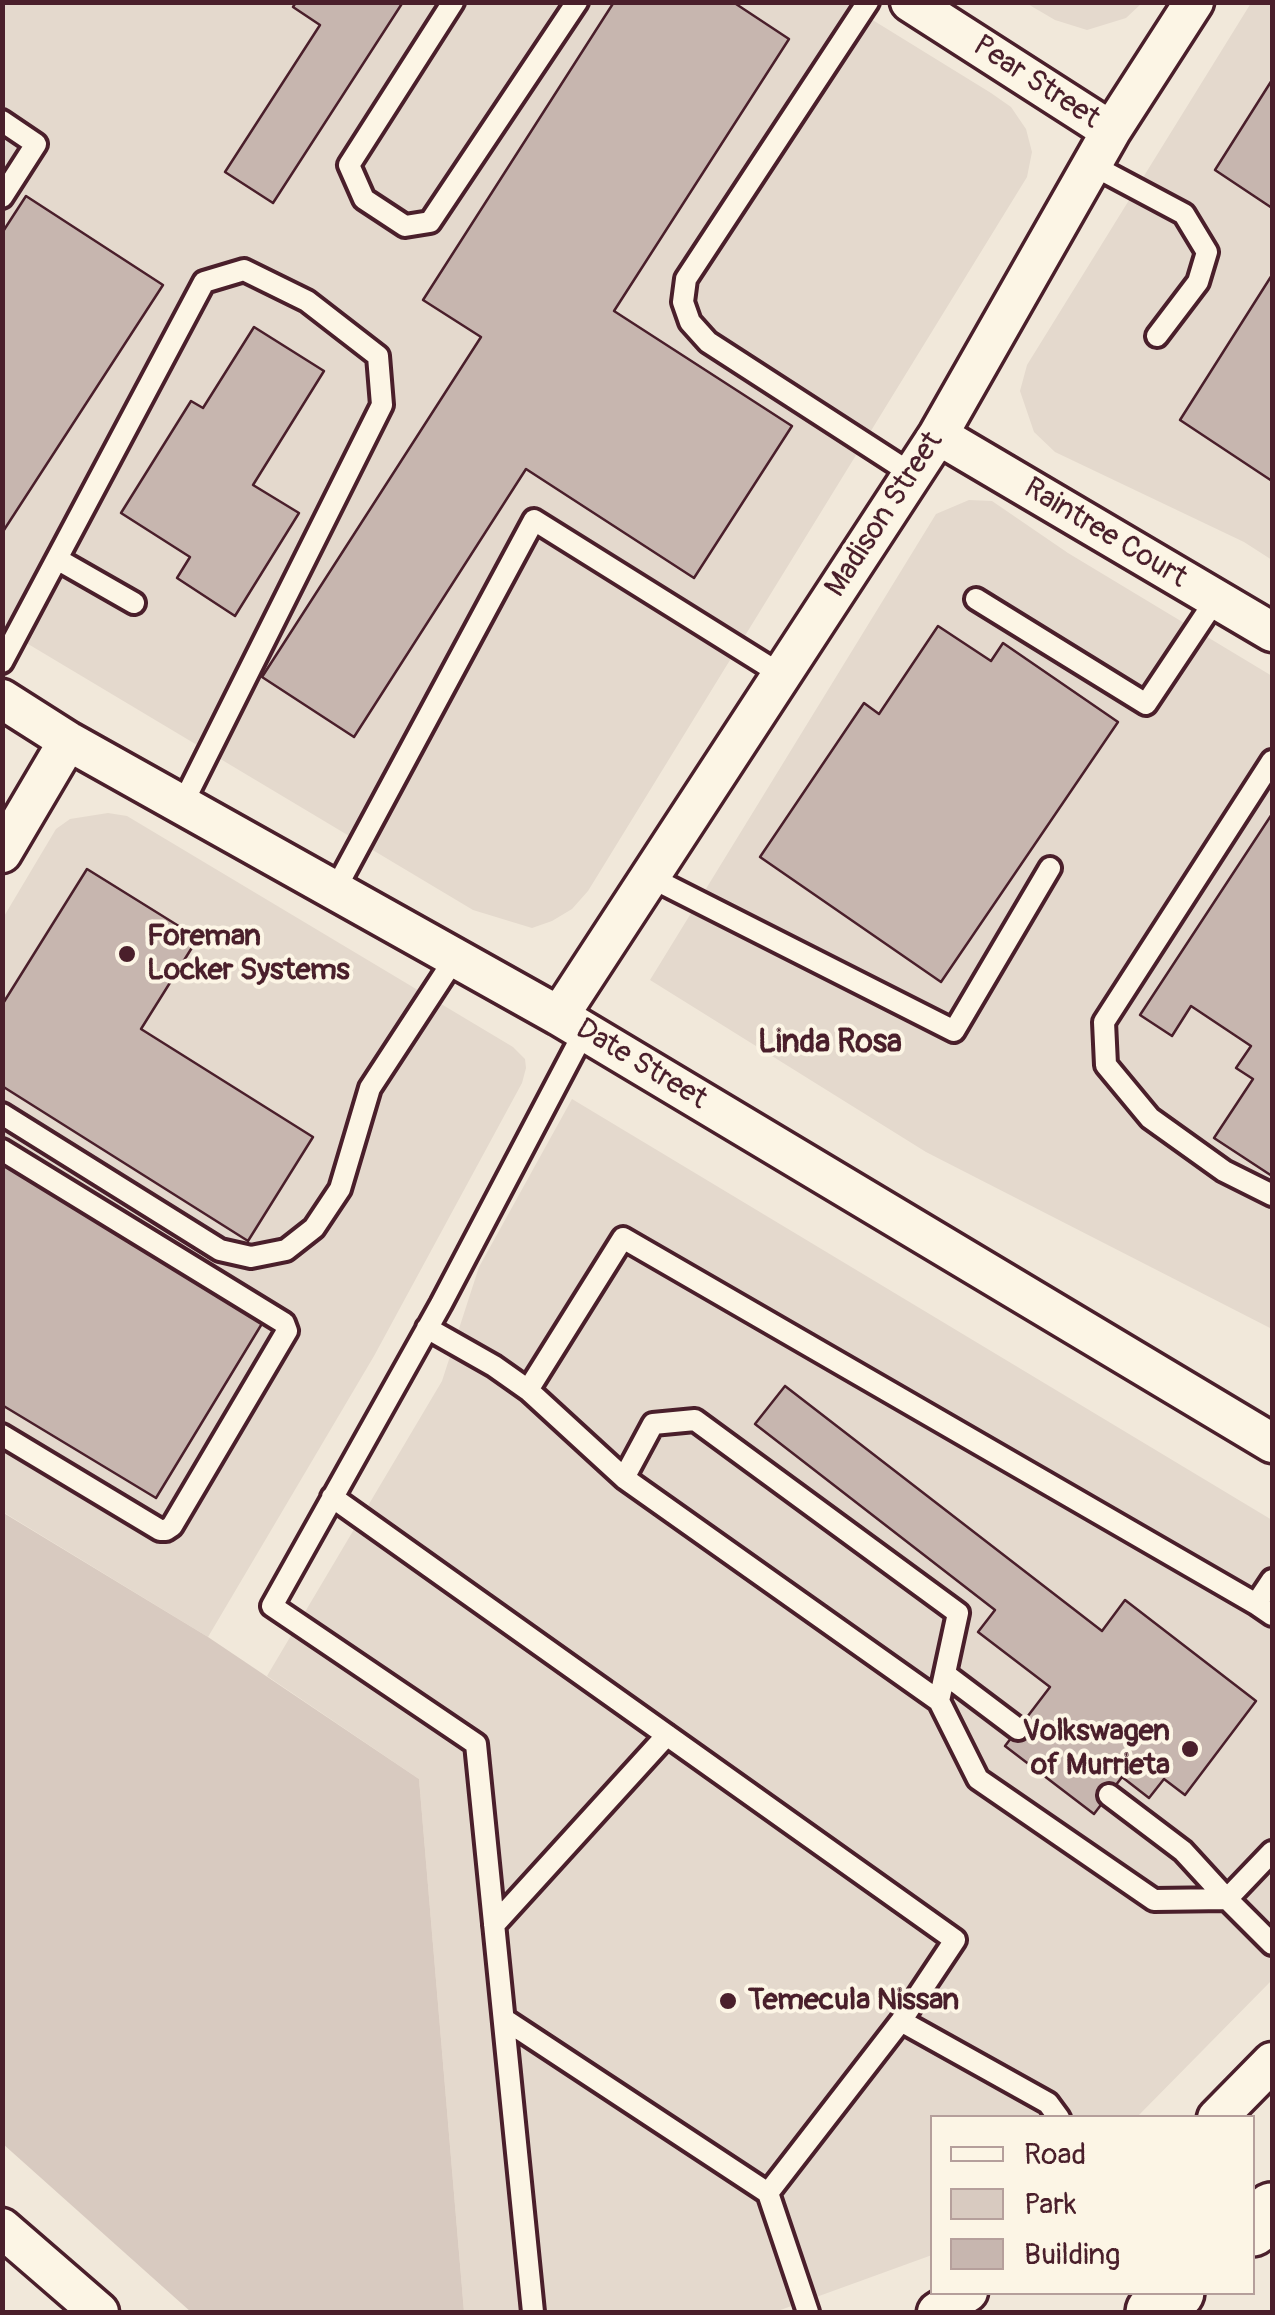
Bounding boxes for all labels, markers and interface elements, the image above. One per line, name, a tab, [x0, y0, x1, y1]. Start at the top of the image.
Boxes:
street label: Pear Street	[966, 29, 1106, 137]
street label: Madison Street	[818, 426, 952, 604]
street label: Raintree Court	[1017, 471, 1193, 597]
place label: Foreman Locker Systems	[147, 919, 350, 990]
marker: Foreman Locker Systems	[116, 943, 138, 965]
street label: Date Street	[569, 1012, 713, 1118]
district label: Linda Rosa	[758, 1025, 902, 1063]
place label: Volkswagen of Murrieta	[1022, 1714, 1170, 1784]
marker: Volkswagen of Murrieta	[1179, 1738, 1201, 1760]
place label: Temecula Nissan	[748, 1983, 959, 2019]
marker: Temecula Nissan	[717, 1990, 739, 2012]
legend	[930, 2115, 1255, 2295]
text: Road	[1024, 2136, 1086, 2173]
text: Park	[1024, 2186, 1077, 2223]
text: Building	[1024, 2236, 1120, 2273]

